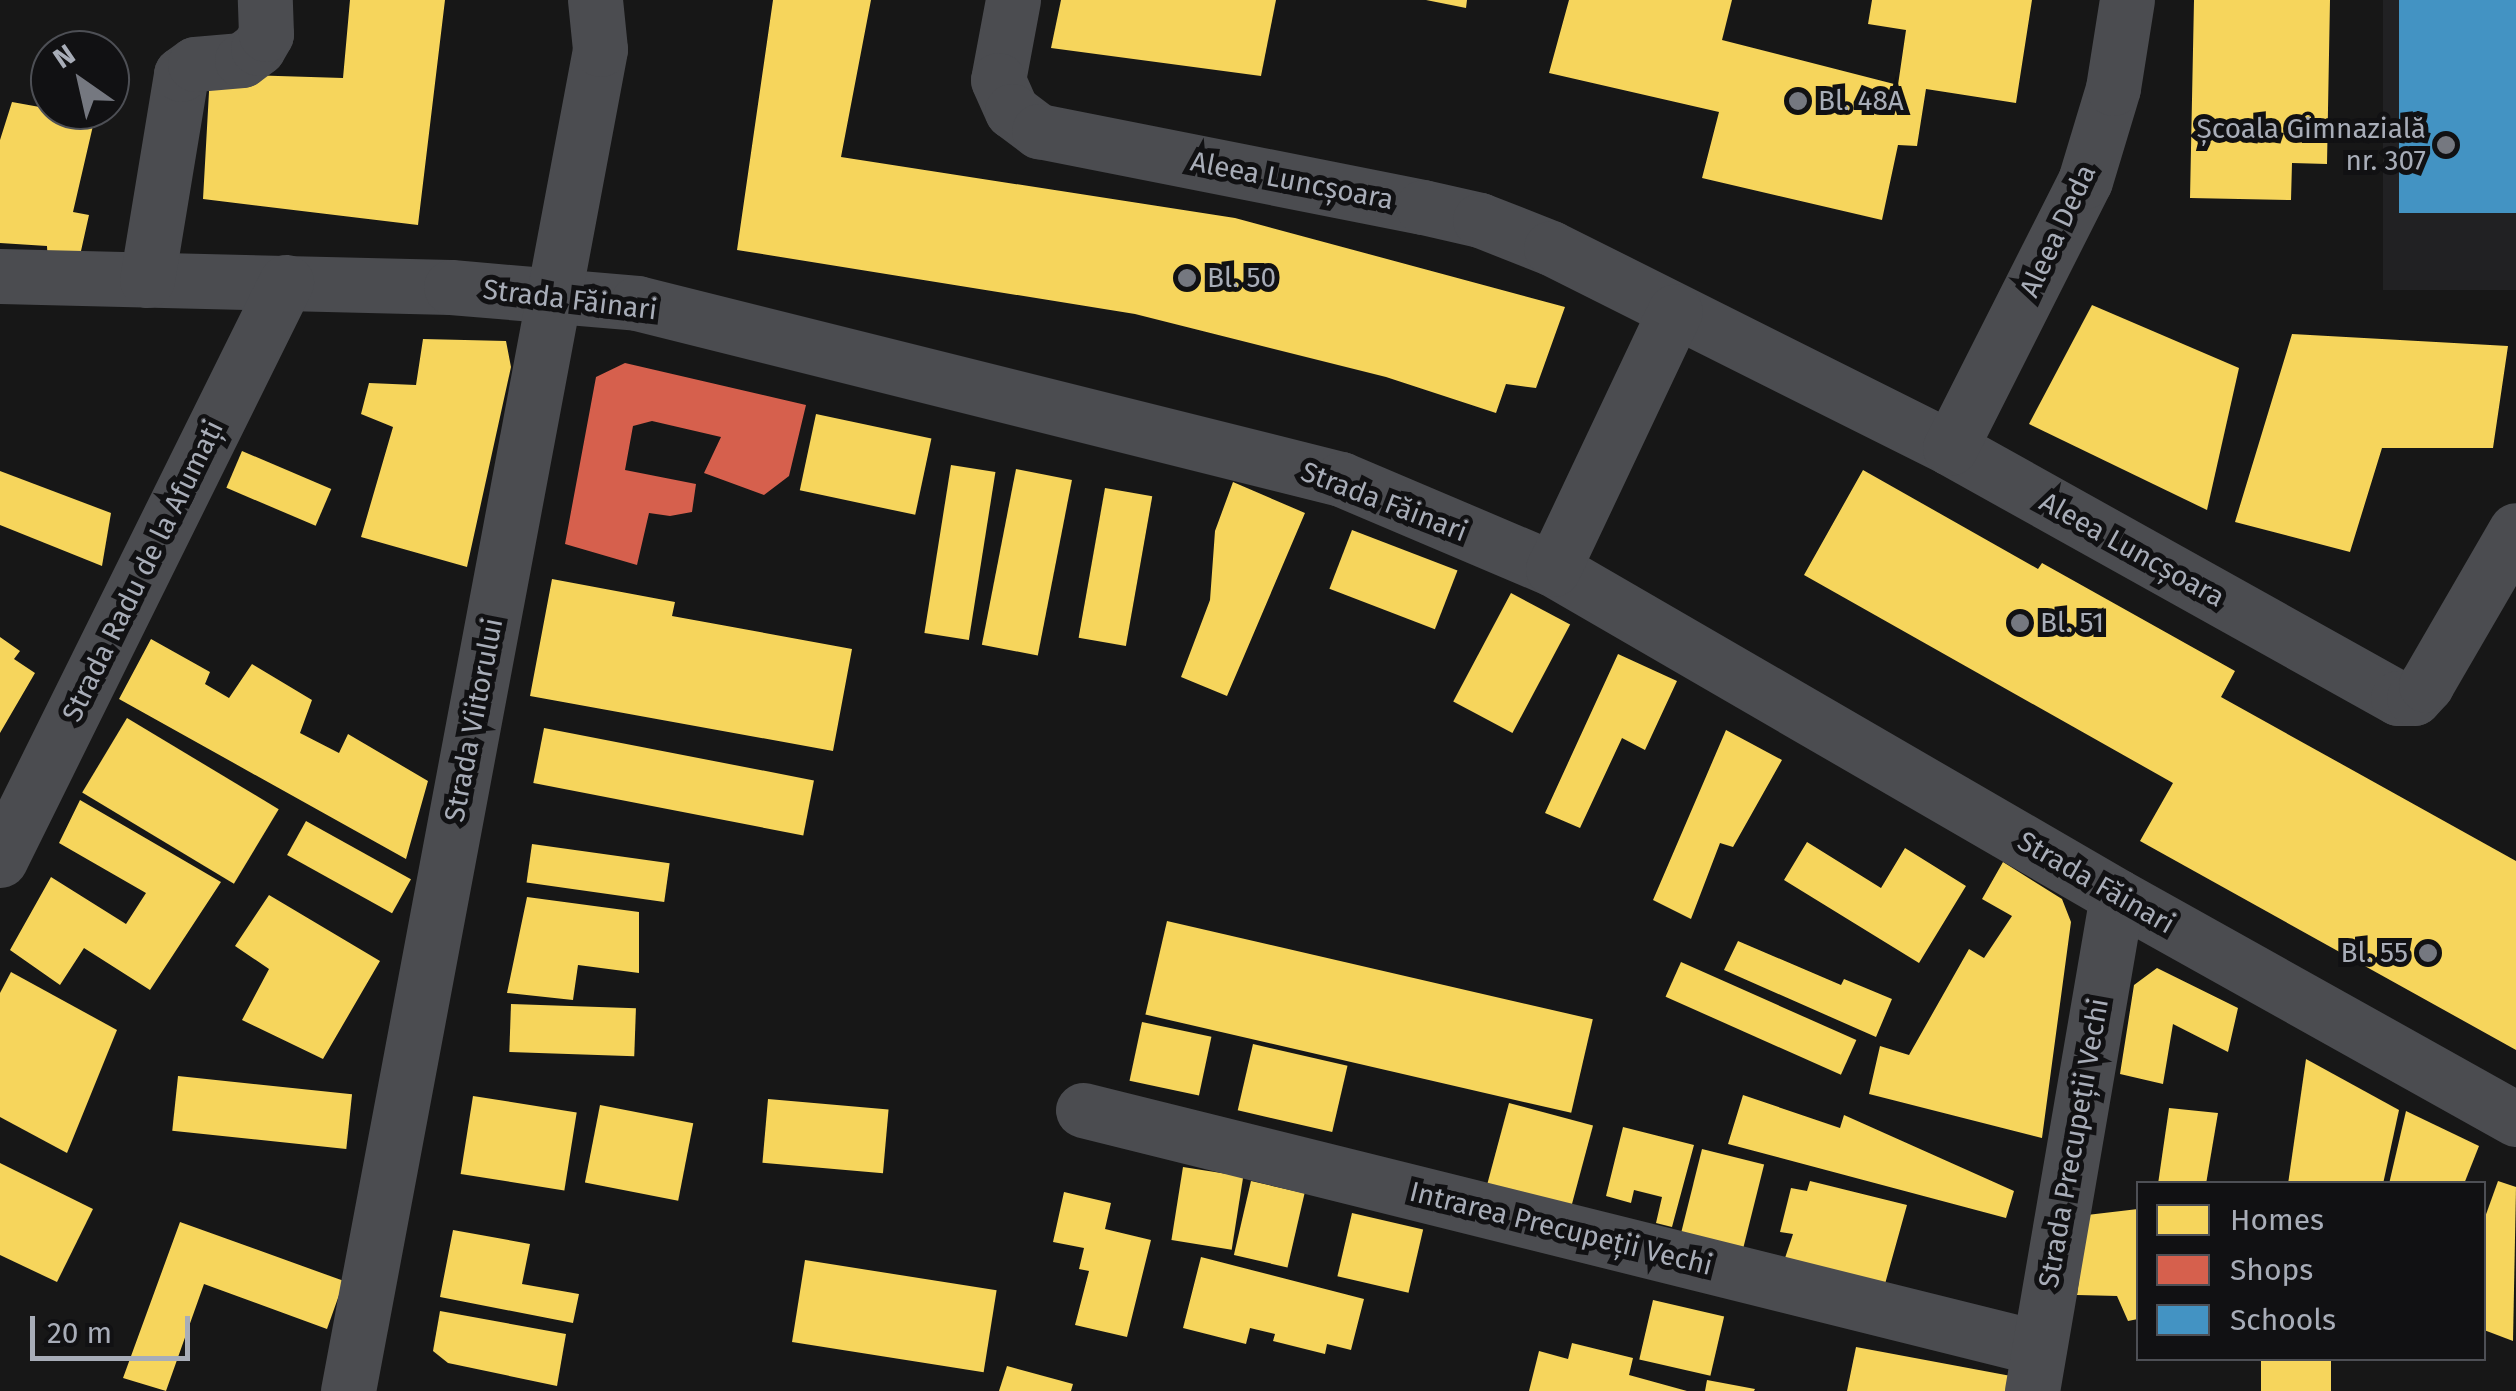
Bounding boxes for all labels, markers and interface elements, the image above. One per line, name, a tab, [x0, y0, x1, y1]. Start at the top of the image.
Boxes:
north arrow	[30, 30, 130, 130]
text: N	[47, 38, 81, 75]
place label: Bl. 48A	[1818, 84, 1904, 118]
marker: Bl. 48A	[1787, 90, 1809, 112]
place label: Școala Gimnazială nr. 307	[2197, 112, 2426, 178]
marker: Școala Gimnazială nr. 307	[2435, 134, 2457, 156]
street label: Aleea Luncșoara	[1188, 145, 1396, 217]
street label: Aleea Deda	[2013, 159, 2103, 303]
place label: Bl. 50	[1207, 261, 1276, 295]
marker: Bl. 50	[1176, 267, 1198, 289]
street label: Strada Făinari	[481, 273, 659, 327]
street label: Strada Radu de la Afumați	[55, 415, 231, 727]
street label: Strada Făinari	[1296, 455, 1472, 549]
street label: Aleea Luncșoara	[2034, 485, 2230, 615]
place label: Bl. 51	[2040, 606, 2104, 640]
marker: Bl. 51	[2009, 612, 2031, 634]
street label: Strada Viitorului	[438, 615, 510, 825]
street label: Strada Făinari	[2012, 825, 2180, 941]
place label: Bl. 55	[2341, 936, 2408, 970]
marker: Bl. 55	[2417, 942, 2439, 964]
street label: Strada Precupeții Vechi	[2032, 996, 2116, 1290]
street label: Intrarea Precupeții Vechi	[1406, 1175, 1716, 1283]
legend	[2136, 1181, 2486, 1361]
text: Homes	[2230, 1202, 2324, 1238]
text: Shops	[2230, 1252, 2313, 1288]
scale bar	[35, 1296, 195, 1358]
text: Schools	[2230, 1302, 2336, 1338]
text: 20 m	[47, 1315, 112, 1351]

